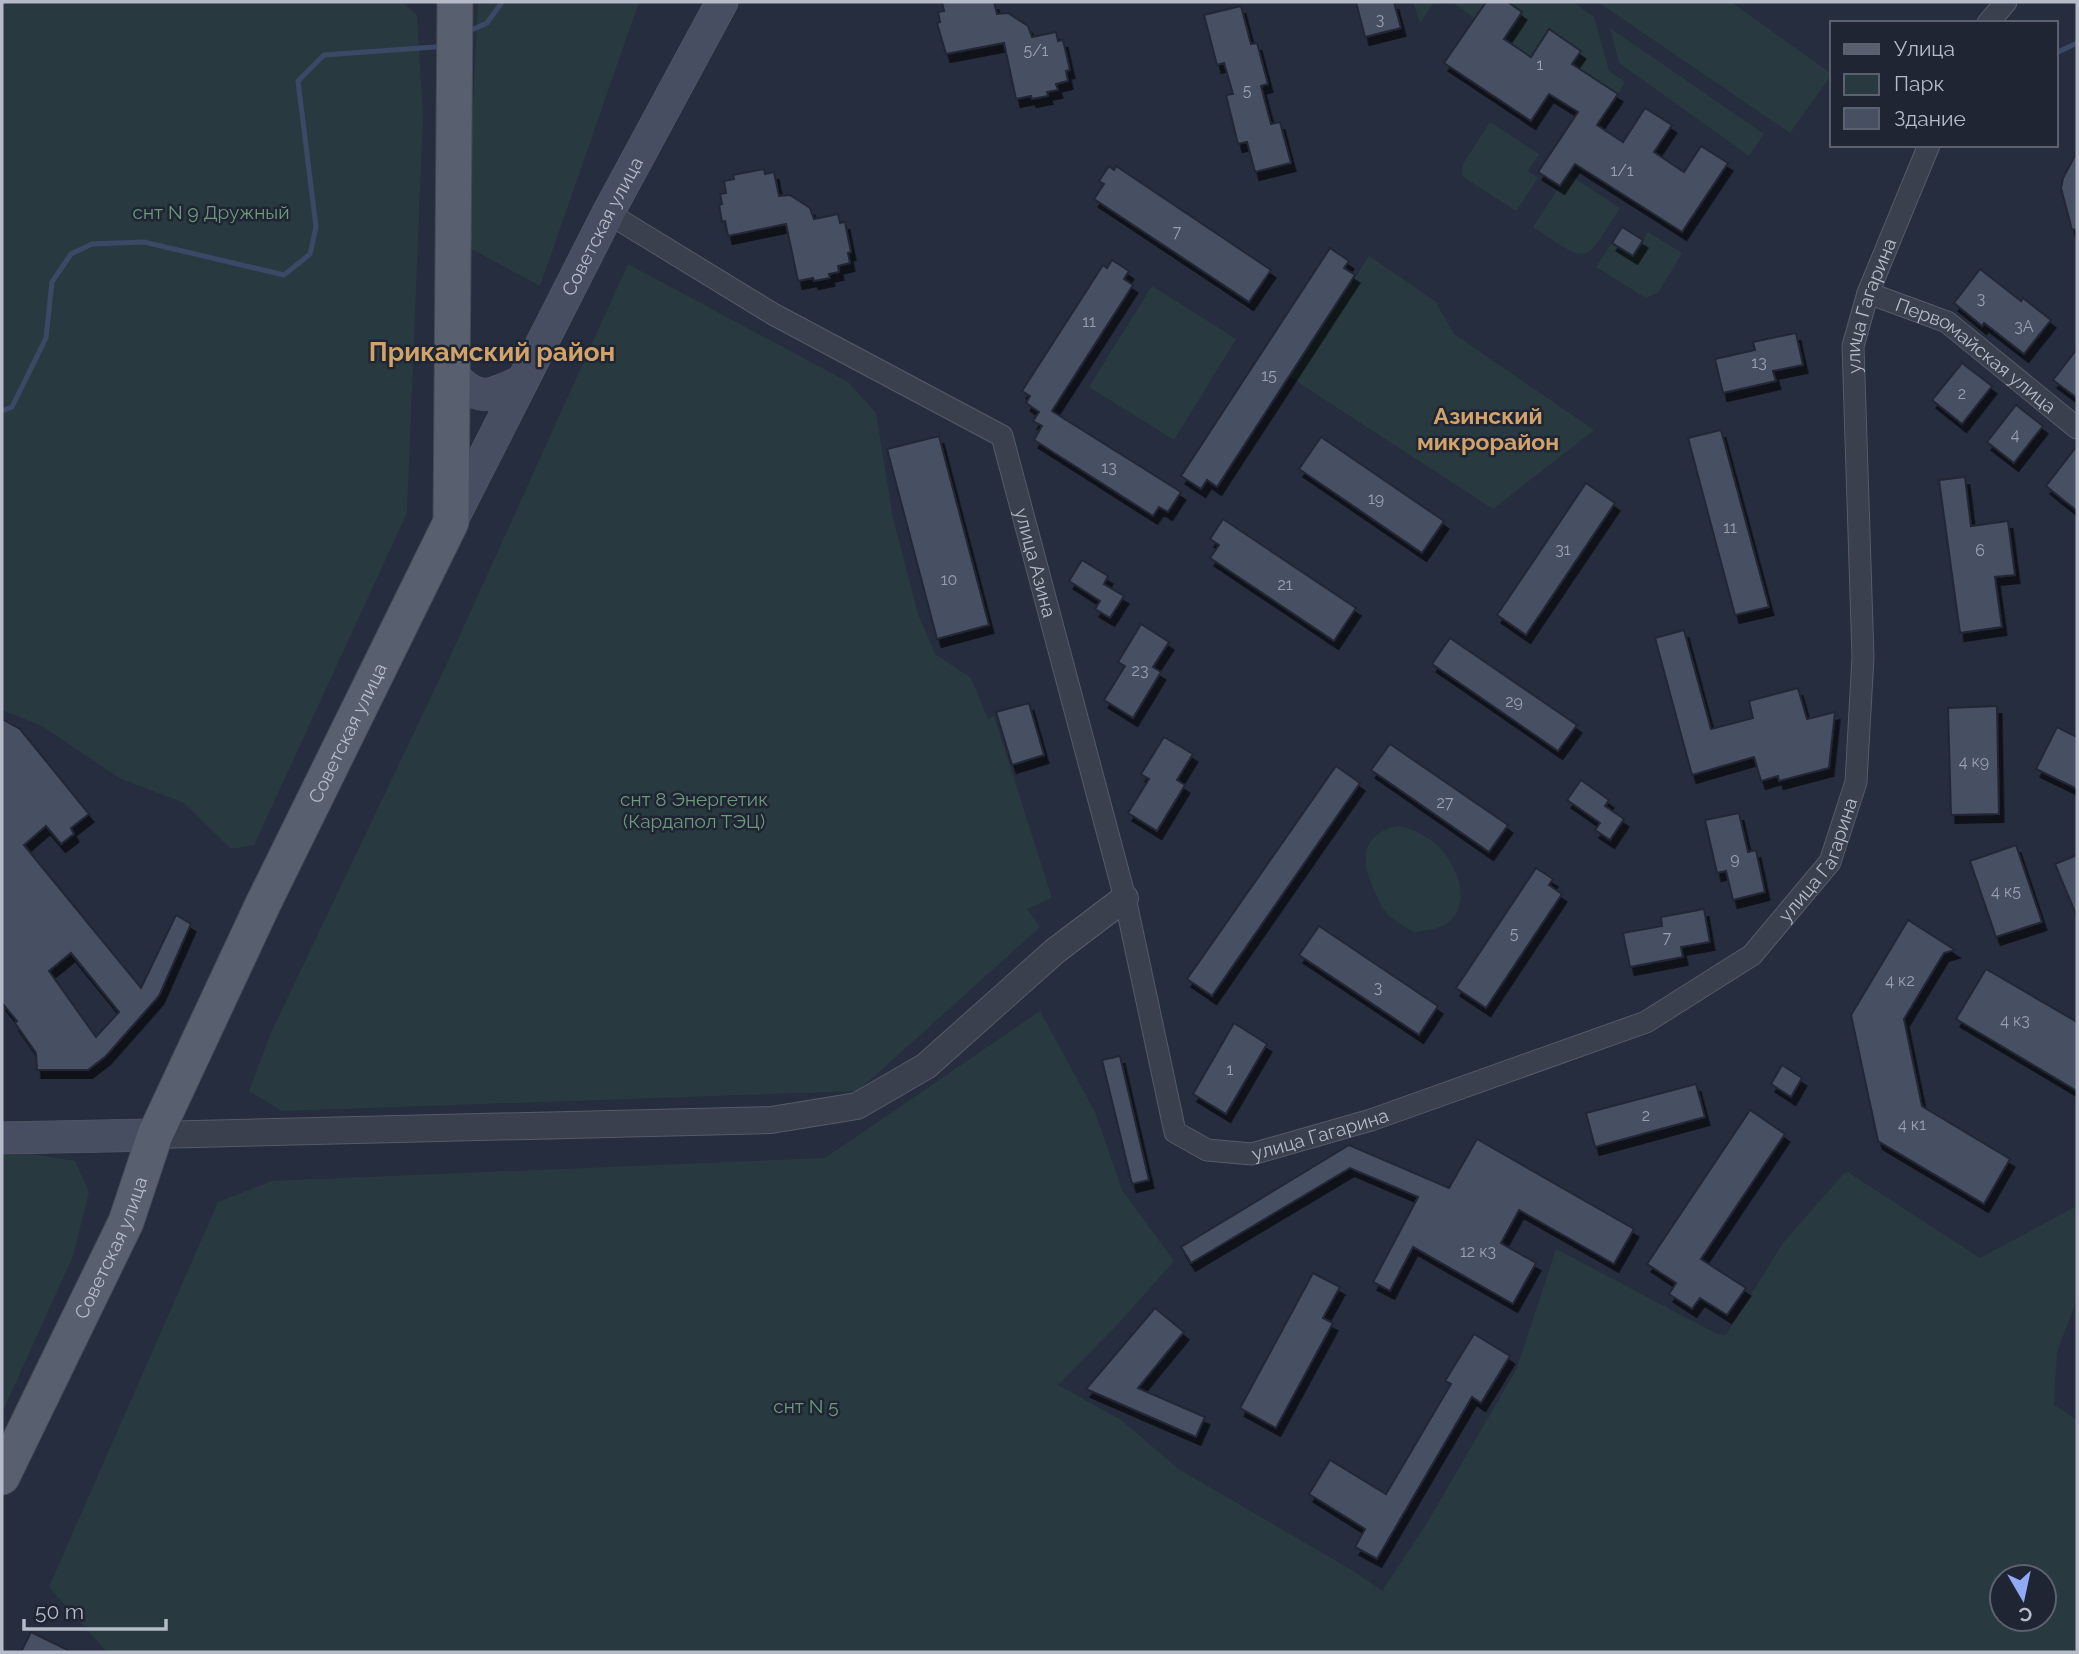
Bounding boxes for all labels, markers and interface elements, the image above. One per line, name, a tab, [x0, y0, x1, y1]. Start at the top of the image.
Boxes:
house number: 3	[1376, 10, 1384, 29]
legend	[1830, 21, 2058, 147]
text: Улица	[1894, 36, 1955, 61]
house number: 5/1	[1024, 41, 1049, 60]
house number: 1	[1537, 55, 1544, 74]
text: Парк	[1894, 71, 1944, 96]
house number: 5	[1243, 81, 1252, 100]
text: Здание	[1894, 106, 1966, 131]
street label: Советская улица	[557, 153, 647, 299]
house number: 1/1	[1610, 161, 1634, 180]
park label: снт N 9 Дружный	[132, 201, 290, 223]
house number: 7	[1173, 222, 1182, 241]
street label: улица Гагарина	[1842, 235, 1900, 374]
house number: 3	[1977, 289, 1985, 308]
street label: Первомайская улица	[1893, 293, 2061, 417]
house number: 11	[1082, 312, 1096, 331]
house number: 3А	[2014, 317, 2034, 336]
district label: Прикамский район	[369, 337, 615, 367]
house number: 13	[1751, 353, 1767, 372]
house number: 15	[1261, 366, 1277, 385]
house number: 2	[1958, 384, 1966, 403]
district label: Азинский микрорайон	[1417, 402, 1559, 455]
house number: 4	[2011, 425, 2020, 444]
house number: 13	[1101, 458, 1117, 477]
house number: 19	[1368, 489, 1384, 508]
street label: улица Азина	[1011, 506, 1061, 620]
house number: 11	[1723, 518, 1737, 537]
house number: 31	[1555, 540, 1571, 559]
house number: 6	[1975, 541, 1985, 560]
house number: 10	[941, 570, 957, 589]
house number: 21	[1277, 575, 1293, 594]
street label: Советская улица	[303, 659, 391, 807]
house number: 23	[1132, 661, 1148, 680]
house number: 29	[1505, 692, 1523, 711]
house number: 4 к9	[1959, 752, 1989, 771]
park label: снт 8 Энергетик (Кардапол ТЭЦ)	[620, 788, 768, 832]
house number: 27	[1437, 793, 1454, 812]
street label: улица Гагарина	[1774, 795, 1861, 926]
house number: 9	[1730, 849, 1740, 868]
house number: 4 к5	[1991, 882, 2021, 901]
house number: 5	[1510, 924, 1519, 943]
house number: 7	[1663, 928, 1672, 947]
house number: 4 к2	[1885, 971, 1915, 990]
house number: 3	[1374, 978, 1382, 997]
house number: 4 к3	[2000, 1011, 2030, 1030]
house number: 1	[1227, 1060, 1234, 1079]
street label: улица Гагарина	[1249, 1104, 1391, 1165]
house number: 2	[1642, 1106, 1650, 1125]
house number: 4 к1	[1898, 1115, 1926, 1134]
street label: Советская улица	[70, 1174, 151, 1322]
house number: 12 к3	[1460, 1242, 1496, 1261]
park label: снт N 5	[773, 1395, 839, 1417]
north arrow	[1988, 1563, 2058, 1633]
scale bar	[24, 1588, 166, 1632]
text: 50 m	[35, 1599, 84, 1624]
text: С	[2017, 1603, 2034, 1627]

